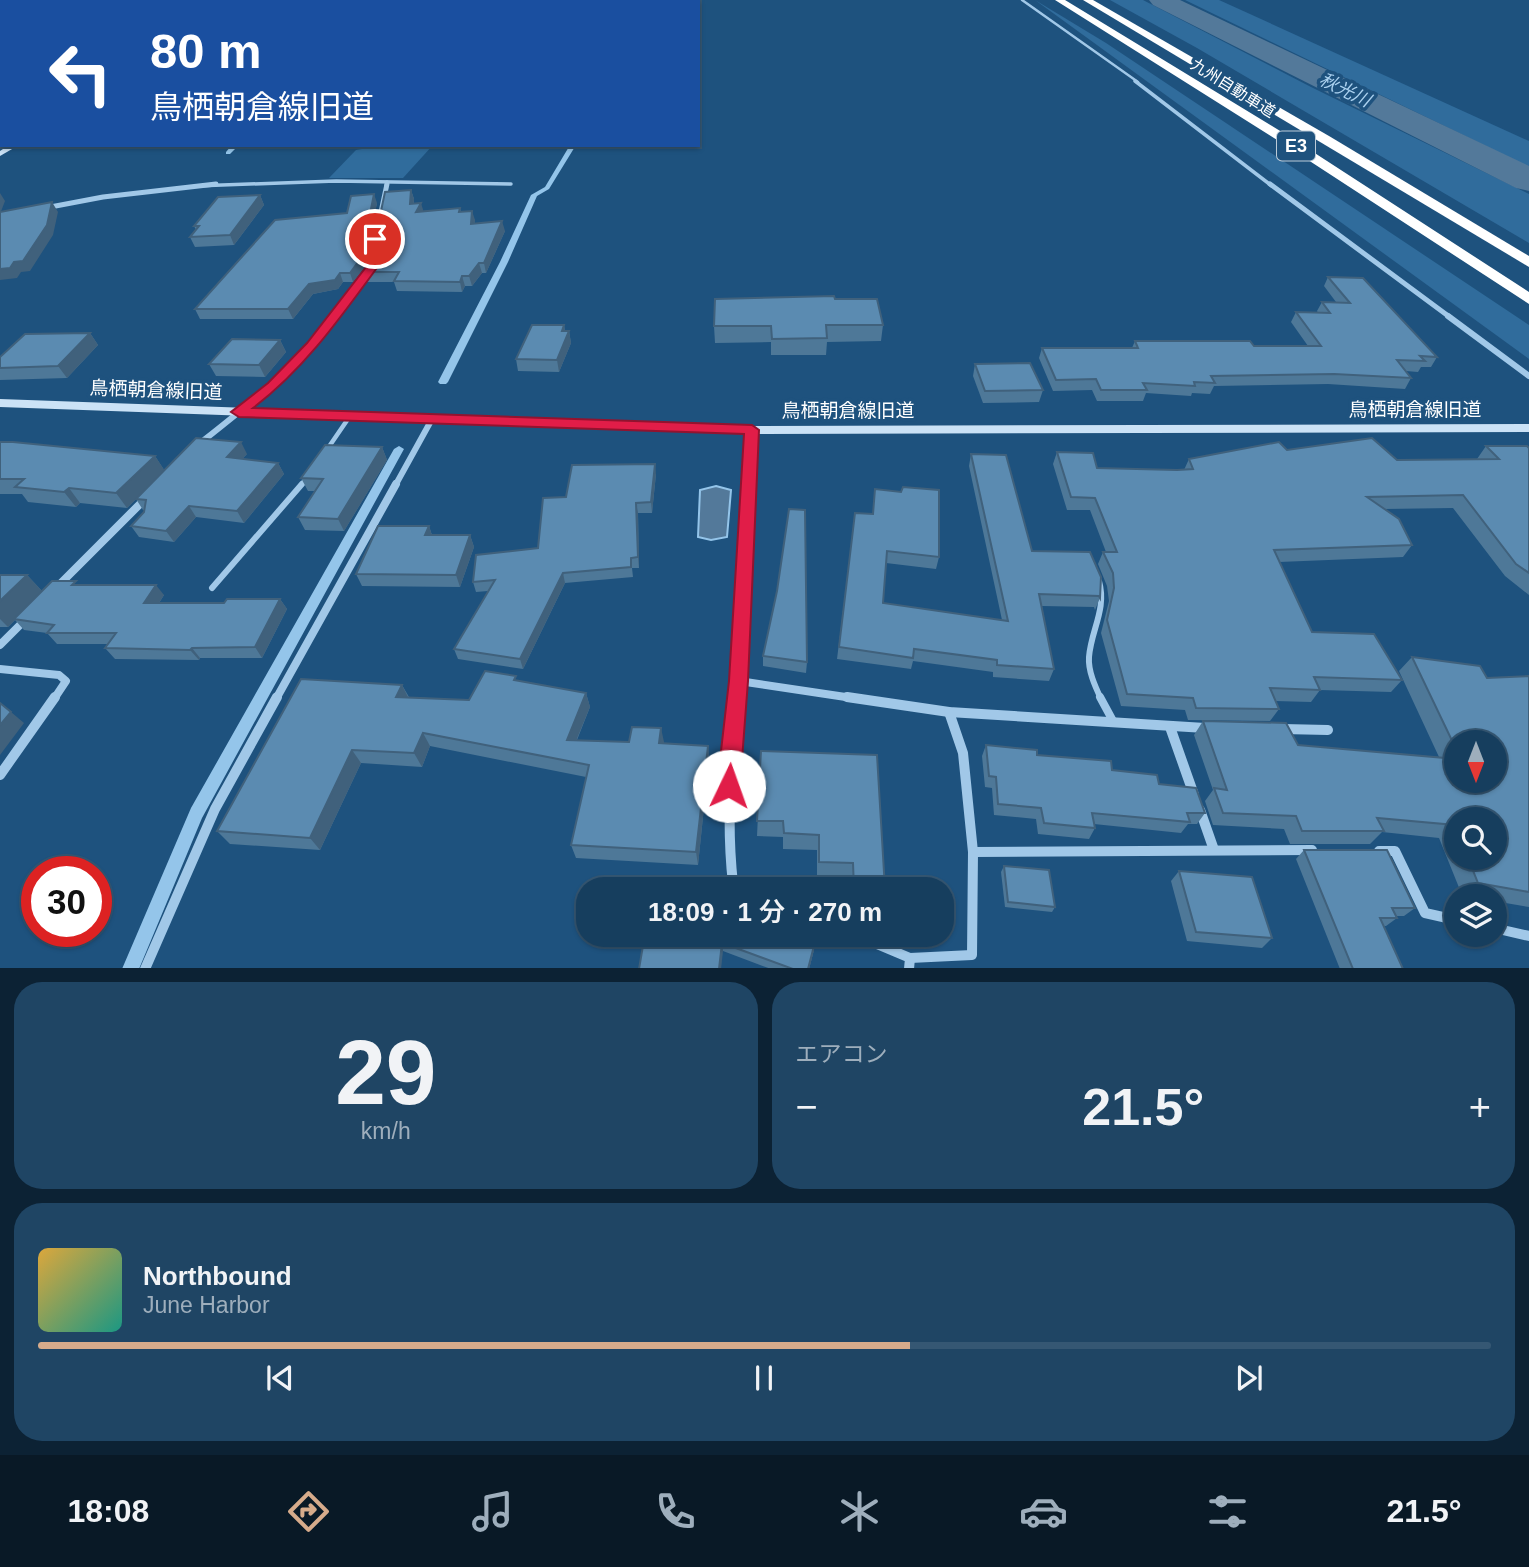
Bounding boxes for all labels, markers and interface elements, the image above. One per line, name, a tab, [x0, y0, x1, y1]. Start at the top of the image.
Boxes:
text: 80 m	[150, 24, 262, 78]
icon: left	[35, 28, 126, 119]
street label: 九州自動車道	[1188, 55, 1278, 121]
water label: 秋光川	[1316, 69, 1375, 112]
text: 鳥栖朝倉線旧道	[150, 89, 374, 125]
road number: E3	[1277, 132, 1315, 160]
pin	[345, 209, 405, 269]
icon: arrive	[356, 220, 394, 258]
street label: 鳥栖朝倉線旧道	[89, 377, 223, 403]
street label: 鳥栖朝倉線旧道	[1348, 399, 1482, 420]
street label: 鳥栖朝倉線旧道	[781, 400, 915, 421]
north arrow	[1444, 730, 1507, 793]
map controls	[1444, 730, 1507, 947]
position arrow	[692, 749, 766, 823]
button: search	[1444, 807, 1507, 870]
speed limit sign: 30	[21, 856, 112, 947]
button: layers	[1444, 884, 1507, 947]
text: 18:09 · 1 分 · 270 m	[648, 897, 882, 927]
text: 29	[335, 1022, 436, 1123]
text: エアコン	[796, 1041, 888, 1067]
text: 21.5°	[1082, 1078, 1204, 1136]
text: −	[796, 1086, 818, 1128]
text: +	[1469, 1086, 1491, 1128]
text: km/h	[361, 1118, 411, 1144]
text: Northbound	[143, 1261, 292, 1291]
text: June Harbor	[143, 1292, 270, 1318]
icon: previous	[261, 1359, 299, 1397]
icon: pause	[745, 1359, 783, 1397]
icon: next	[1230, 1359, 1268, 1397]
icon: directions	[284, 1487, 333, 1536]
icon: music	[468, 1487, 517, 1536]
icon: phone	[651, 1487, 700, 1536]
icon: climate	[835, 1487, 884, 1536]
icon: car	[1019, 1487, 1068, 1536]
icon: filters	[1203, 1487, 1252, 1536]
text: 18:08	[67, 1493, 149, 1529]
text: 21.5°	[1386, 1493, 1462, 1529]

